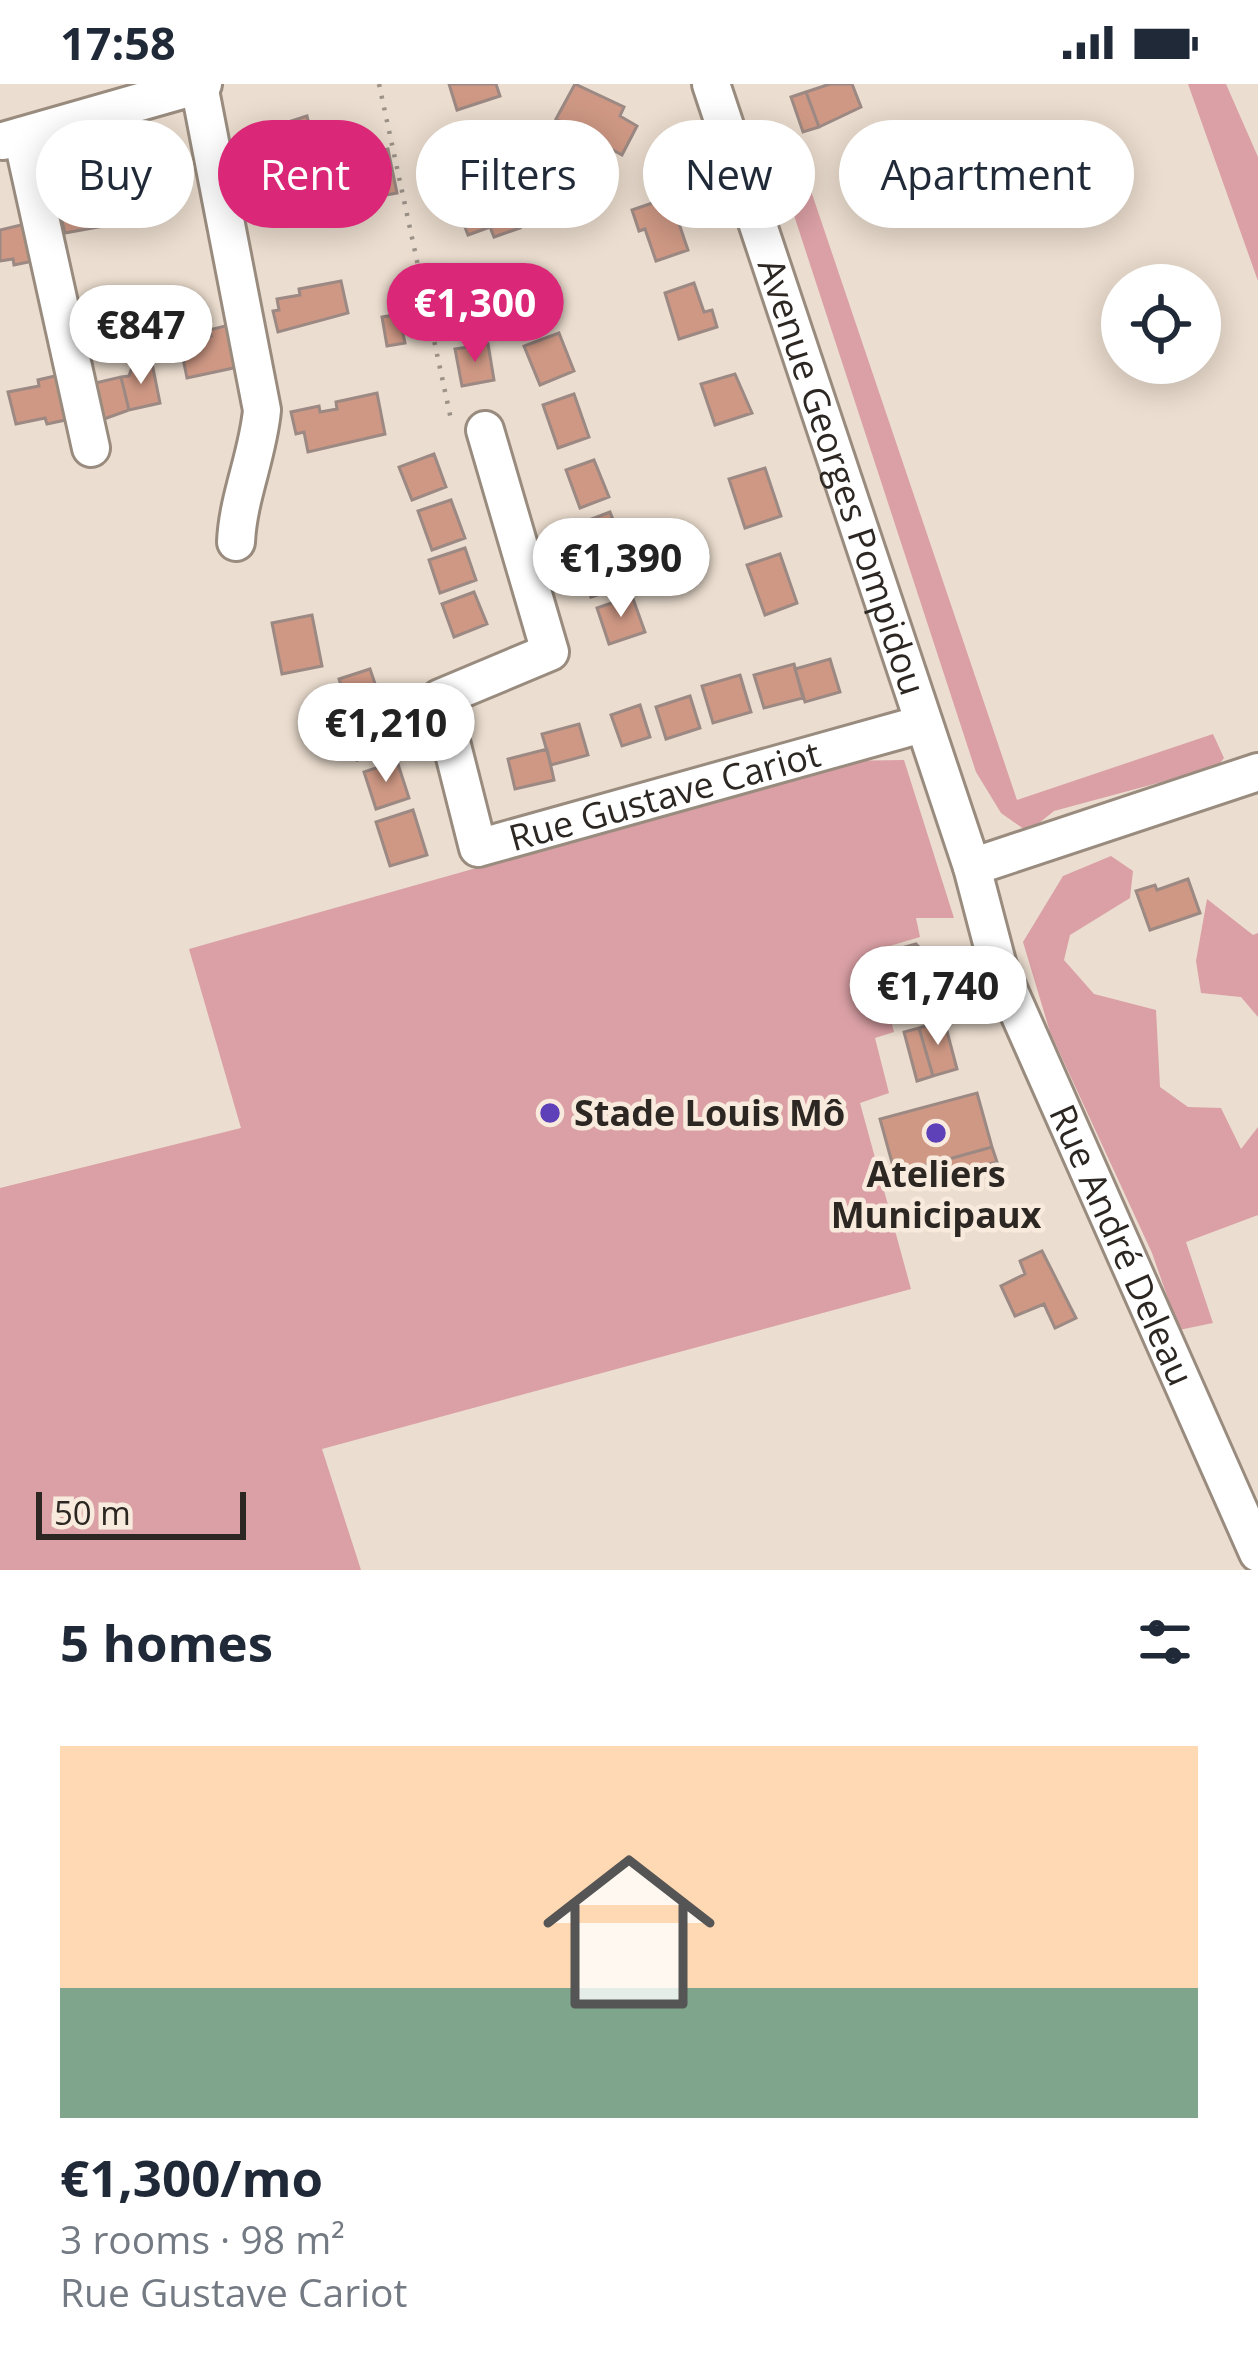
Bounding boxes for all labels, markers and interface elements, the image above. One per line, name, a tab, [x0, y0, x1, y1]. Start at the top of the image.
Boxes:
text: 17:58	[60, 12, 176, 73]
chip: Buy	[36, 120, 194, 228]
chip: Rent	[218, 120, 392, 228]
chip: Filters	[416, 120, 619, 228]
chip: New	[643, 120, 815, 228]
chip: Apartment	[839, 120, 1134, 228]
street label: Avenue Georges Pompidou	[747, 252, 938, 701]
pin: €1,300	[377, 263, 573, 365]
map controls	[1101, 264, 1221, 384]
button: locate	[1101, 264, 1221, 384]
text: €1,300	[414, 275, 536, 328]
pin: €847	[70, 285, 212, 387]
text: €847	[96, 297, 186, 350]
pin: €1,390	[523, 518, 719, 620]
text: €1,390	[560, 530, 682, 583]
pin: €1,210	[288, 683, 484, 785]
text: €1,210	[325, 695, 447, 748]
street label: Rue Gustave Cariot	[503, 729, 825, 862]
pin: €1,740	[840, 946, 1036, 1048]
text: €1,740	[877, 958, 999, 1011]
place label: Stade Louis Mô	[574, 1088, 845, 1137]
street label: Rue André Deleau	[1038, 1097, 1206, 1393]
marker: Stade Louis Mô	[537, 1100, 563, 1126]
marker: Ateliers Municipaux	[923, 1120, 949, 1146]
place label: Ateliers Municipaux	[831, 1149, 1042, 1239]
scale bar	[36, 1486, 246, 1539]
text: 50 m	[54, 1490, 131, 1535]
text: 5 homes	[60, 1607, 273, 1677]
icon: filters	[1132, 1609, 1198, 1675]
icon: home	[521, 1824, 737, 2040]
text: €1,300/mo	[60, 2142, 323, 2212]
text: 3 rooms · 98 m²	[60, 2212, 345, 2265]
text: Rue Gustave Cariot	[60, 2265, 407, 2318]

